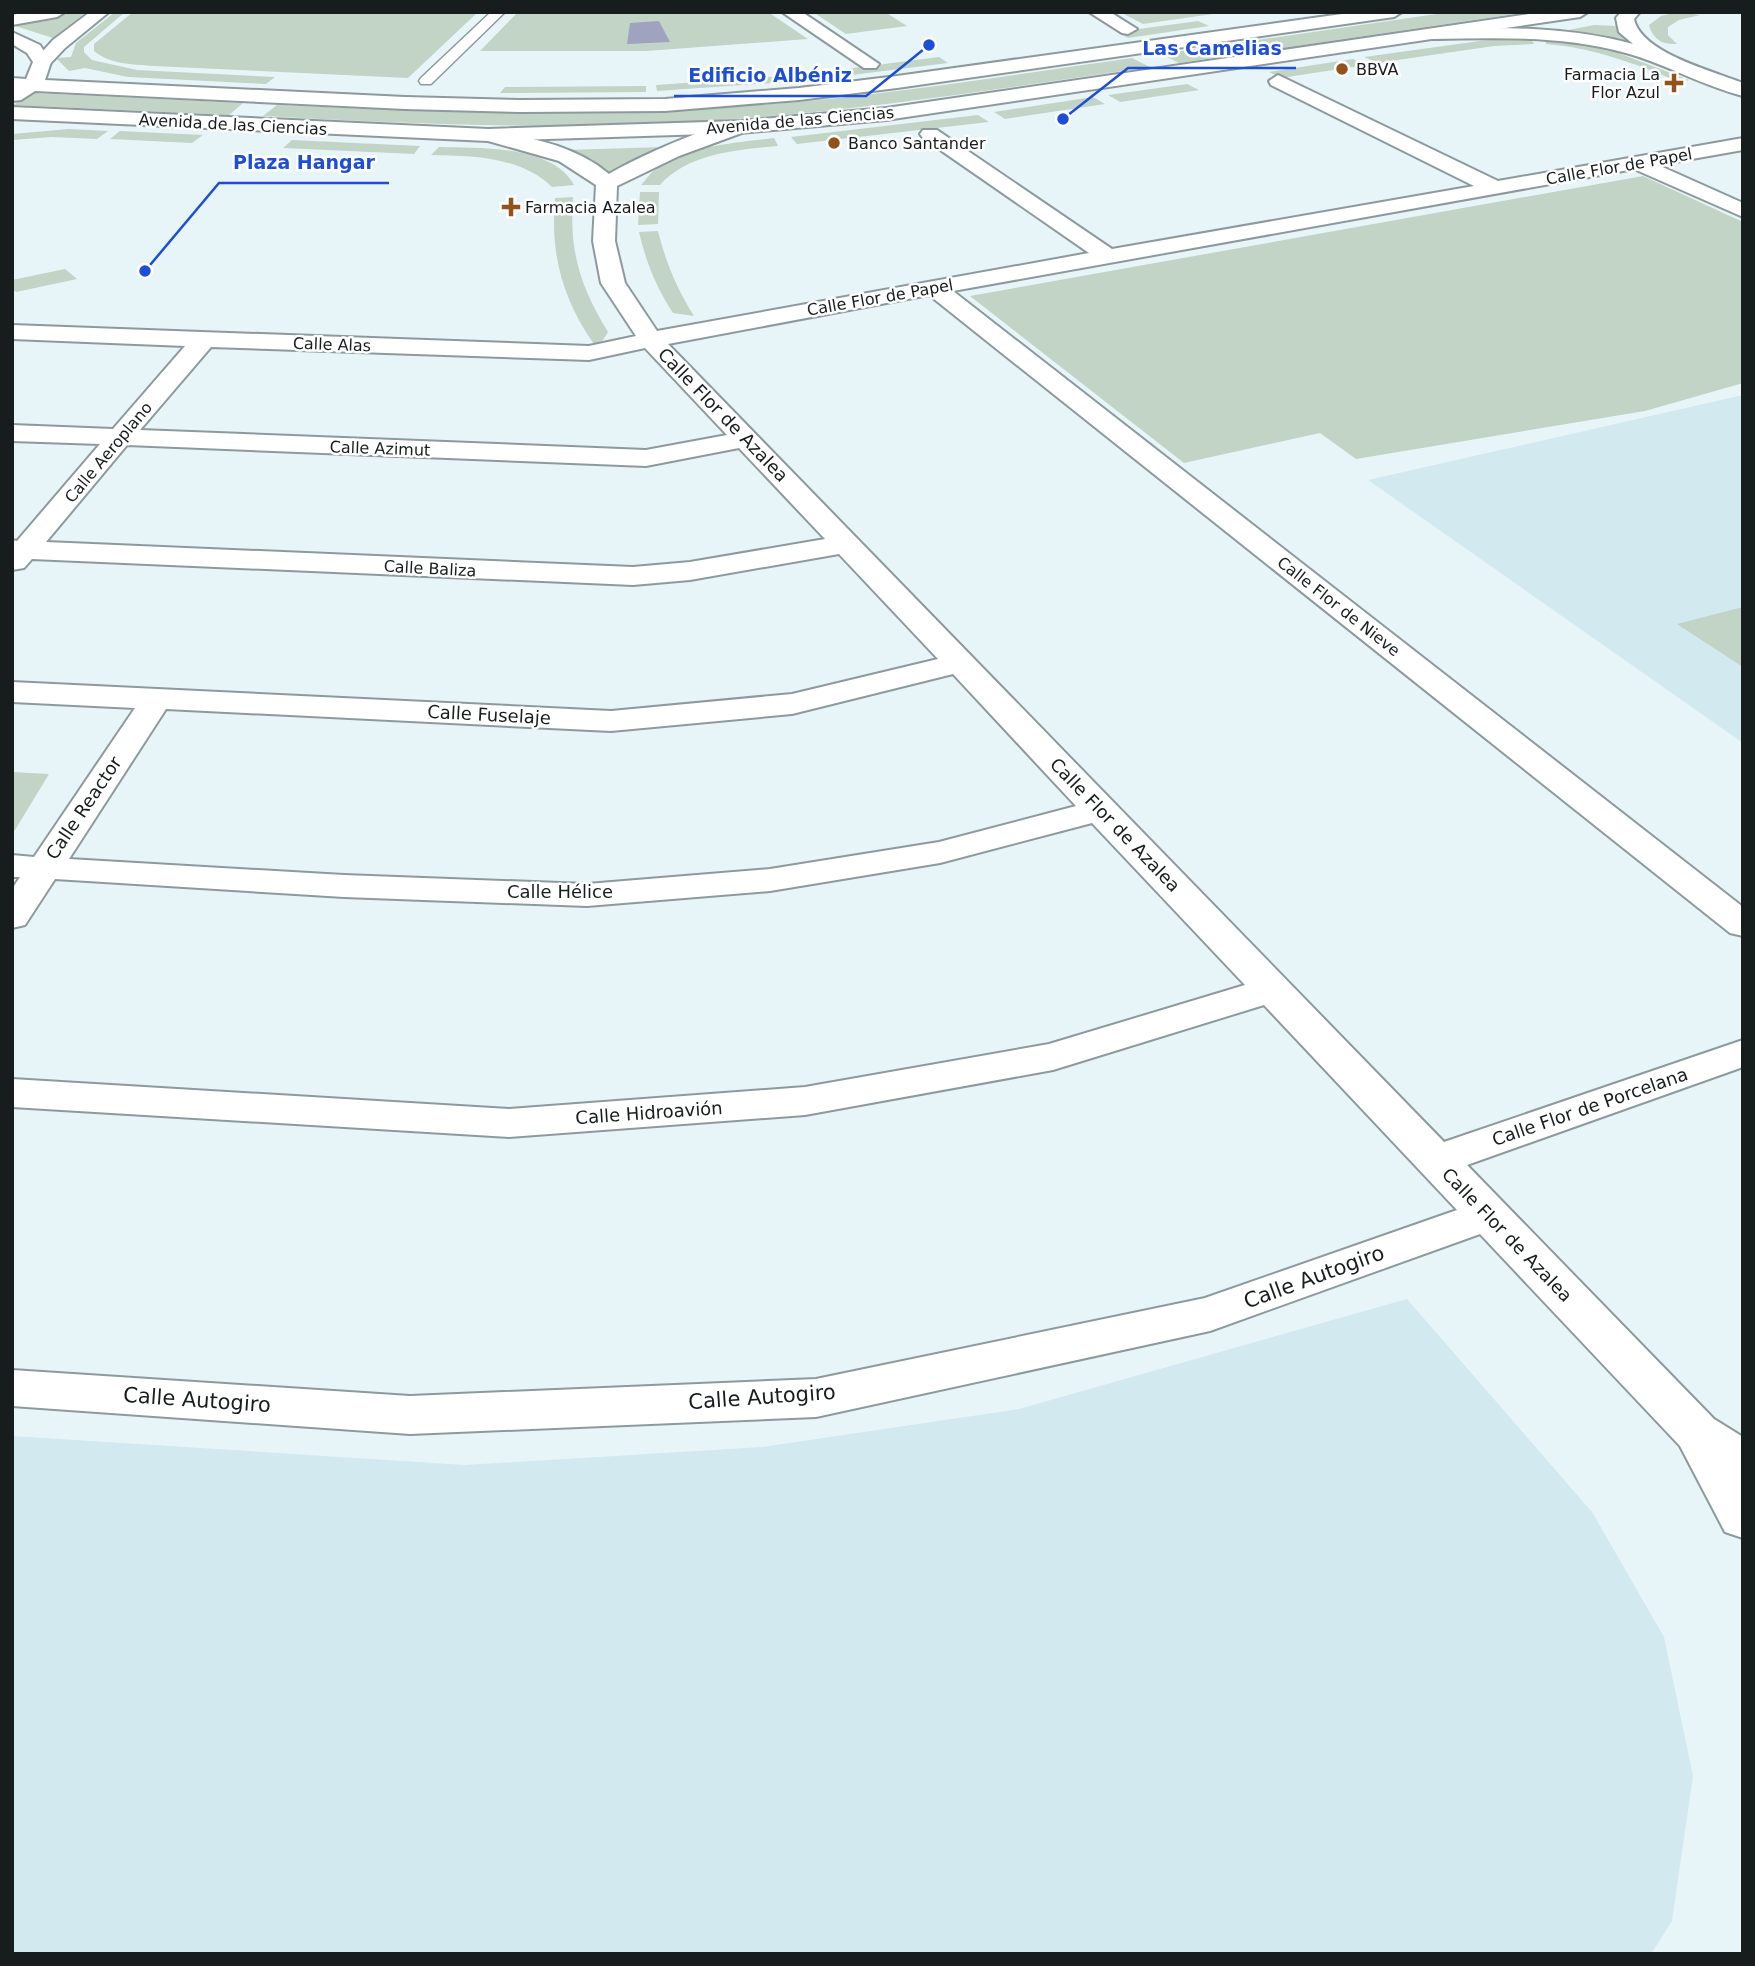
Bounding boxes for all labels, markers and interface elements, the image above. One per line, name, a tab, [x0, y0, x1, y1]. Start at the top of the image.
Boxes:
callout: Las Camelias	[1128, 28, 1296, 68]
text: Las Camelias	[1142, 37, 1282, 59]
callout: Edificio Albéniz	[674, 56, 866, 96]
place label: BBVA	[1356, 60, 1398, 79]
marker: BBVA	[1334, 61, 1350, 77]
text: Edificio Albéniz	[688, 64, 852, 86]
place label: Farmacia La Flor Azul	[1564, 65, 1660, 102]
marker: Farmacia La Flor Azul	[1666, 75, 1682, 91]
street label: Avenida de las Ciencias	[705, 103, 895, 138]
street label: Avenida de las Ciencias	[138, 110, 328, 139]
place label: Banco Santander	[848, 134, 986, 153]
marker: Banco Santander	[826, 135, 842, 151]
callout: Plaza Hangar	[219, 143, 389, 183]
street label: Calle Flor de Papel	[1544, 144, 1694, 189]
text: Plaza Hangar	[233, 151, 376, 173]
place label: Farmacia Azalea	[525, 198, 656, 217]
marker: Farmacia Azalea	[503, 199, 519, 215]
street label: Calle Flor de Papel	[805, 275, 955, 320]
street label: Calle Alas	[293, 334, 371, 355]
street label: Calle Flor de Azalea	[654, 343, 793, 486]
street label: Calle Aeroplano	[61, 398, 156, 507]
street label: Calle Azimut	[329, 437, 431, 460]
street label: Calle Flor de Nieve	[1274, 553, 1404, 660]
street label: Calle Baliza	[383, 557, 477, 580]
street label: Calle Fuselaje	[427, 701, 551, 728]
street label: Calle Reactor	[41, 752, 126, 863]
street label: Calle Flor de Azalea	[1046, 753, 1185, 896]
street label: Calle Hélice	[507, 881, 613, 902]
street label: Calle Flor de Porcelana	[1489, 1063, 1691, 1150]
street label: Calle Hidroavión	[575, 1097, 723, 1128]
street label: Calle Flor de Azalea	[1438, 1163, 1577, 1306]
street label: Calle Autogiro	[1240, 1240, 1388, 1314]
street label: Calle Autogiro	[687, 1380, 837, 1414]
street label: Calle Autogiro	[122, 1383, 272, 1417]

